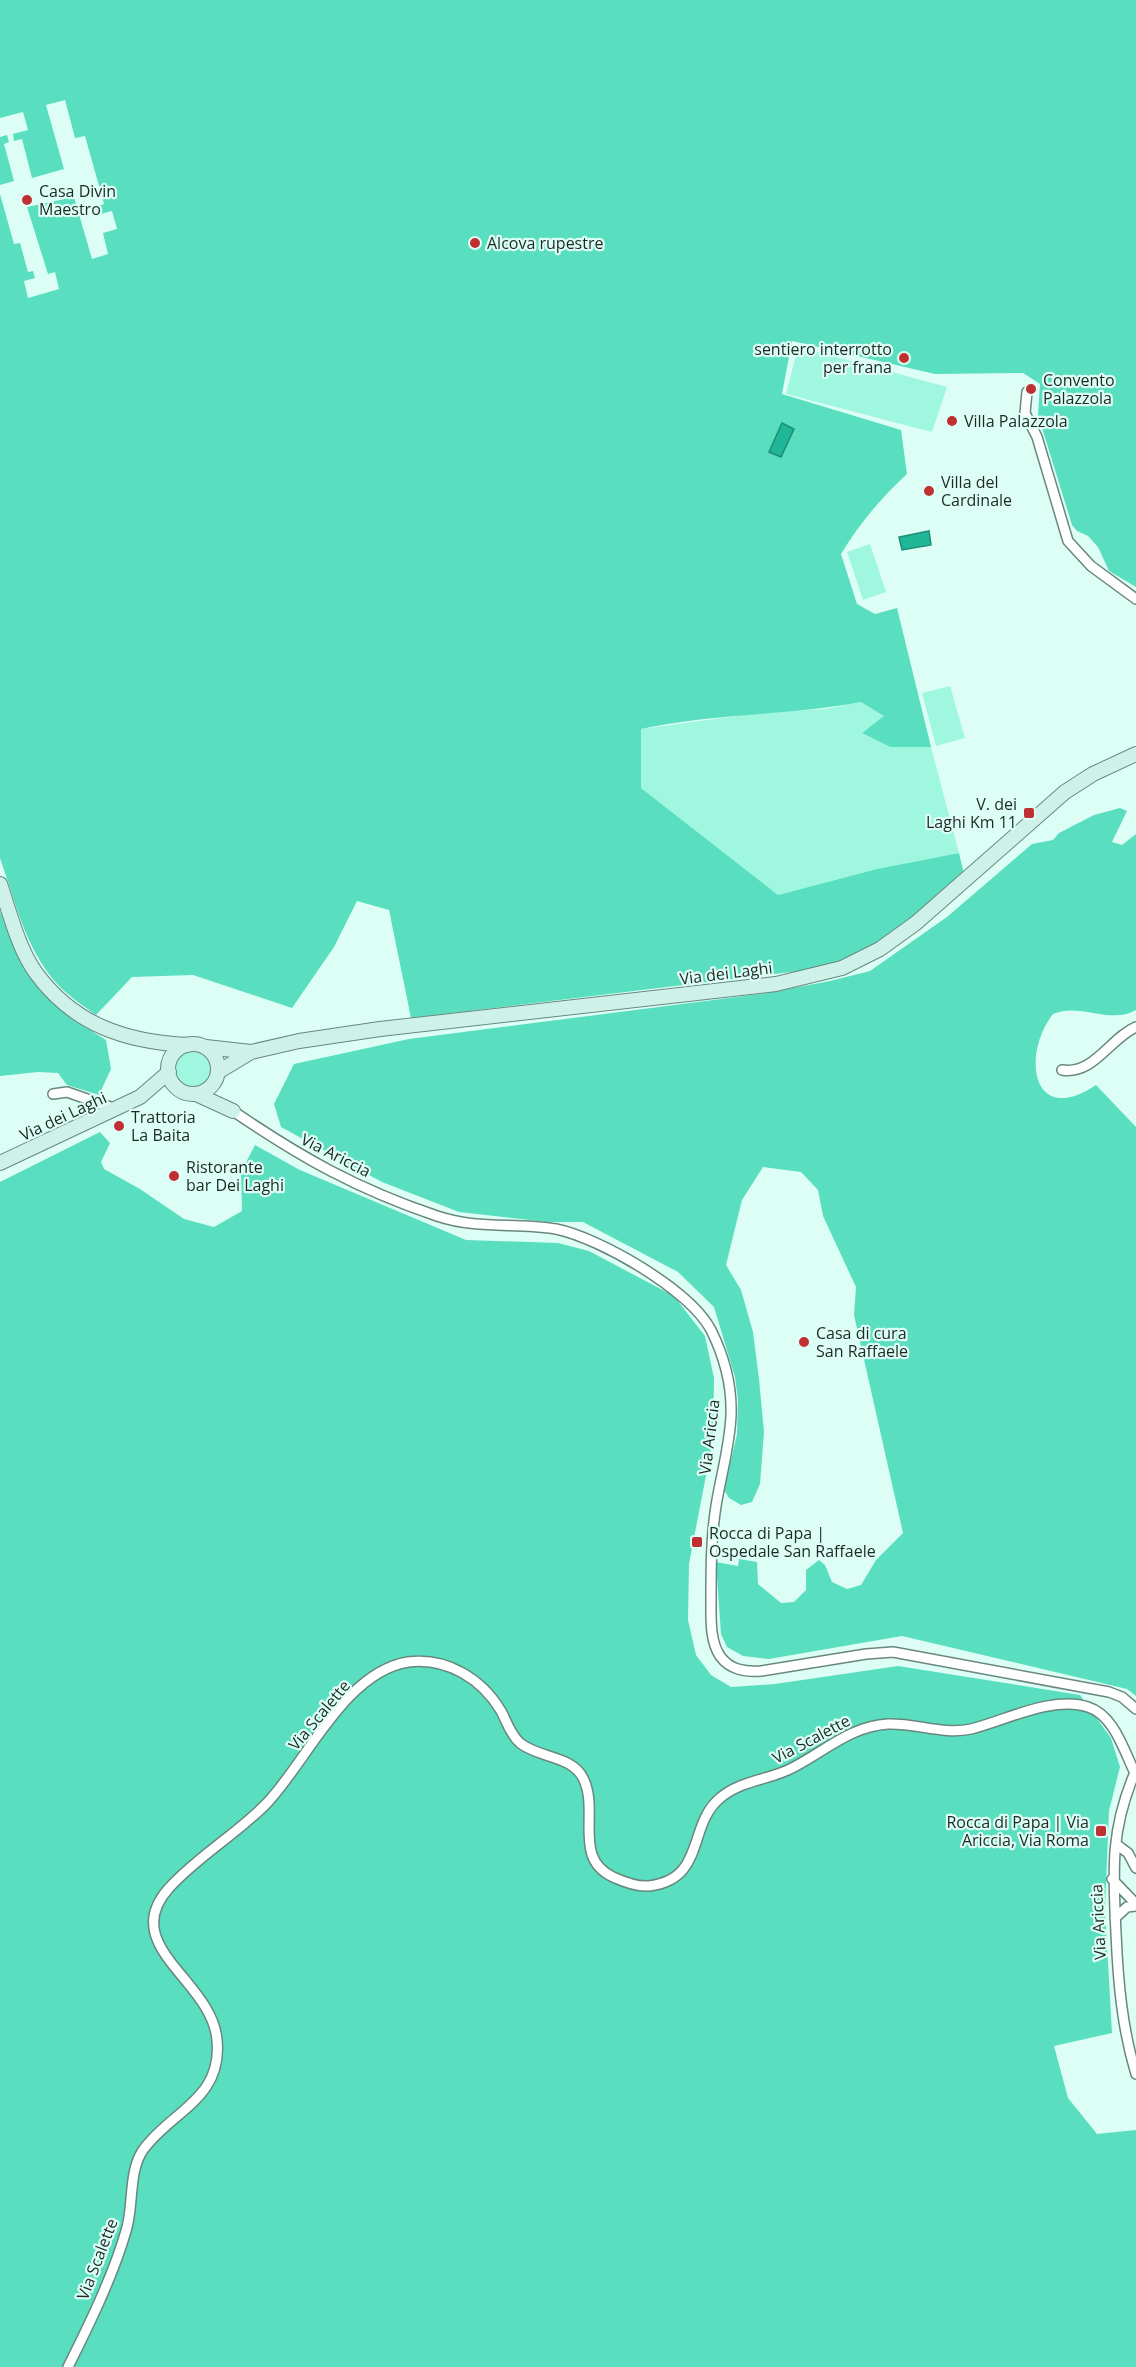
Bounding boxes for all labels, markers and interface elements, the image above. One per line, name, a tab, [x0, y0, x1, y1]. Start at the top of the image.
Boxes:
place label: Casa Divin Maestro	[39, 180, 116, 220]
marker: Casa Divin Maestro	[20, 193, 34, 207]
place label: Alcova rupestre	[487, 232, 603, 254]
marker: Alcova rupestre	[468, 236, 482, 250]
place label: sentiero interrotto per frana	[754, 338, 892, 378]
marker: sentiero interrotto per frana	[897, 351, 911, 365]
place label: Convento Palazzola	[1043, 369, 1115, 409]
marker: Convento Palazzola	[1024, 382, 1038, 396]
place label: Villa Palazzola	[964, 410, 1068, 432]
marker: Villa Palazzola	[945, 414, 959, 428]
place label: Villa del Cardinale	[941, 471, 1012, 511]
marker: Villa del Cardinale	[922, 484, 936, 498]
place label: V. dei Laghi Km 11	[926, 793, 1017, 833]
marker: V. dei Laghi Km 11	[1022, 806, 1036, 820]
street label: Via dei Laghi	[678, 956, 774, 990]
street label: Via dei Laghi	[16, 1086, 110, 1146]
place label: Trattoria La Baita	[131, 1106, 196, 1146]
marker: Trattoria La Baita	[112, 1119, 126, 1133]
street label: Via Ariccia	[297, 1128, 375, 1182]
place label: Ristorante bar Dei Laghi	[186, 1156, 284, 1196]
marker: Ristorante bar Dei Laghi	[167, 1169, 181, 1183]
place label: Casa di cura San Raffaele	[816, 1322, 908, 1362]
marker: Casa di cura San Raffaele	[797, 1335, 811, 1349]
street label: Via Ariccia	[693, 1398, 725, 1476]
place label: Rocca di Papa | Ospedale San Raffaele	[709, 1522, 876, 1562]
marker: Rocca di Papa | Ospedale San Raffaele	[690, 1535, 704, 1549]
street label: Via Scalette	[283, 1675, 355, 1755]
street label: Via Scalette	[768, 1709, 854, 1769]
place label: Rocca di Papa | Via Ariccia, Via Roma	[946, 1811, 1089, 1851]
marker: Rocca di Papa | Via Ariccia, Via Roma	[1094, 1824, 1108, 1838]
street label: Via Ariccia	[1085, 1884, 1111, 1960]
street label: Via Scalette	[71, 2215, 123, 2303]

